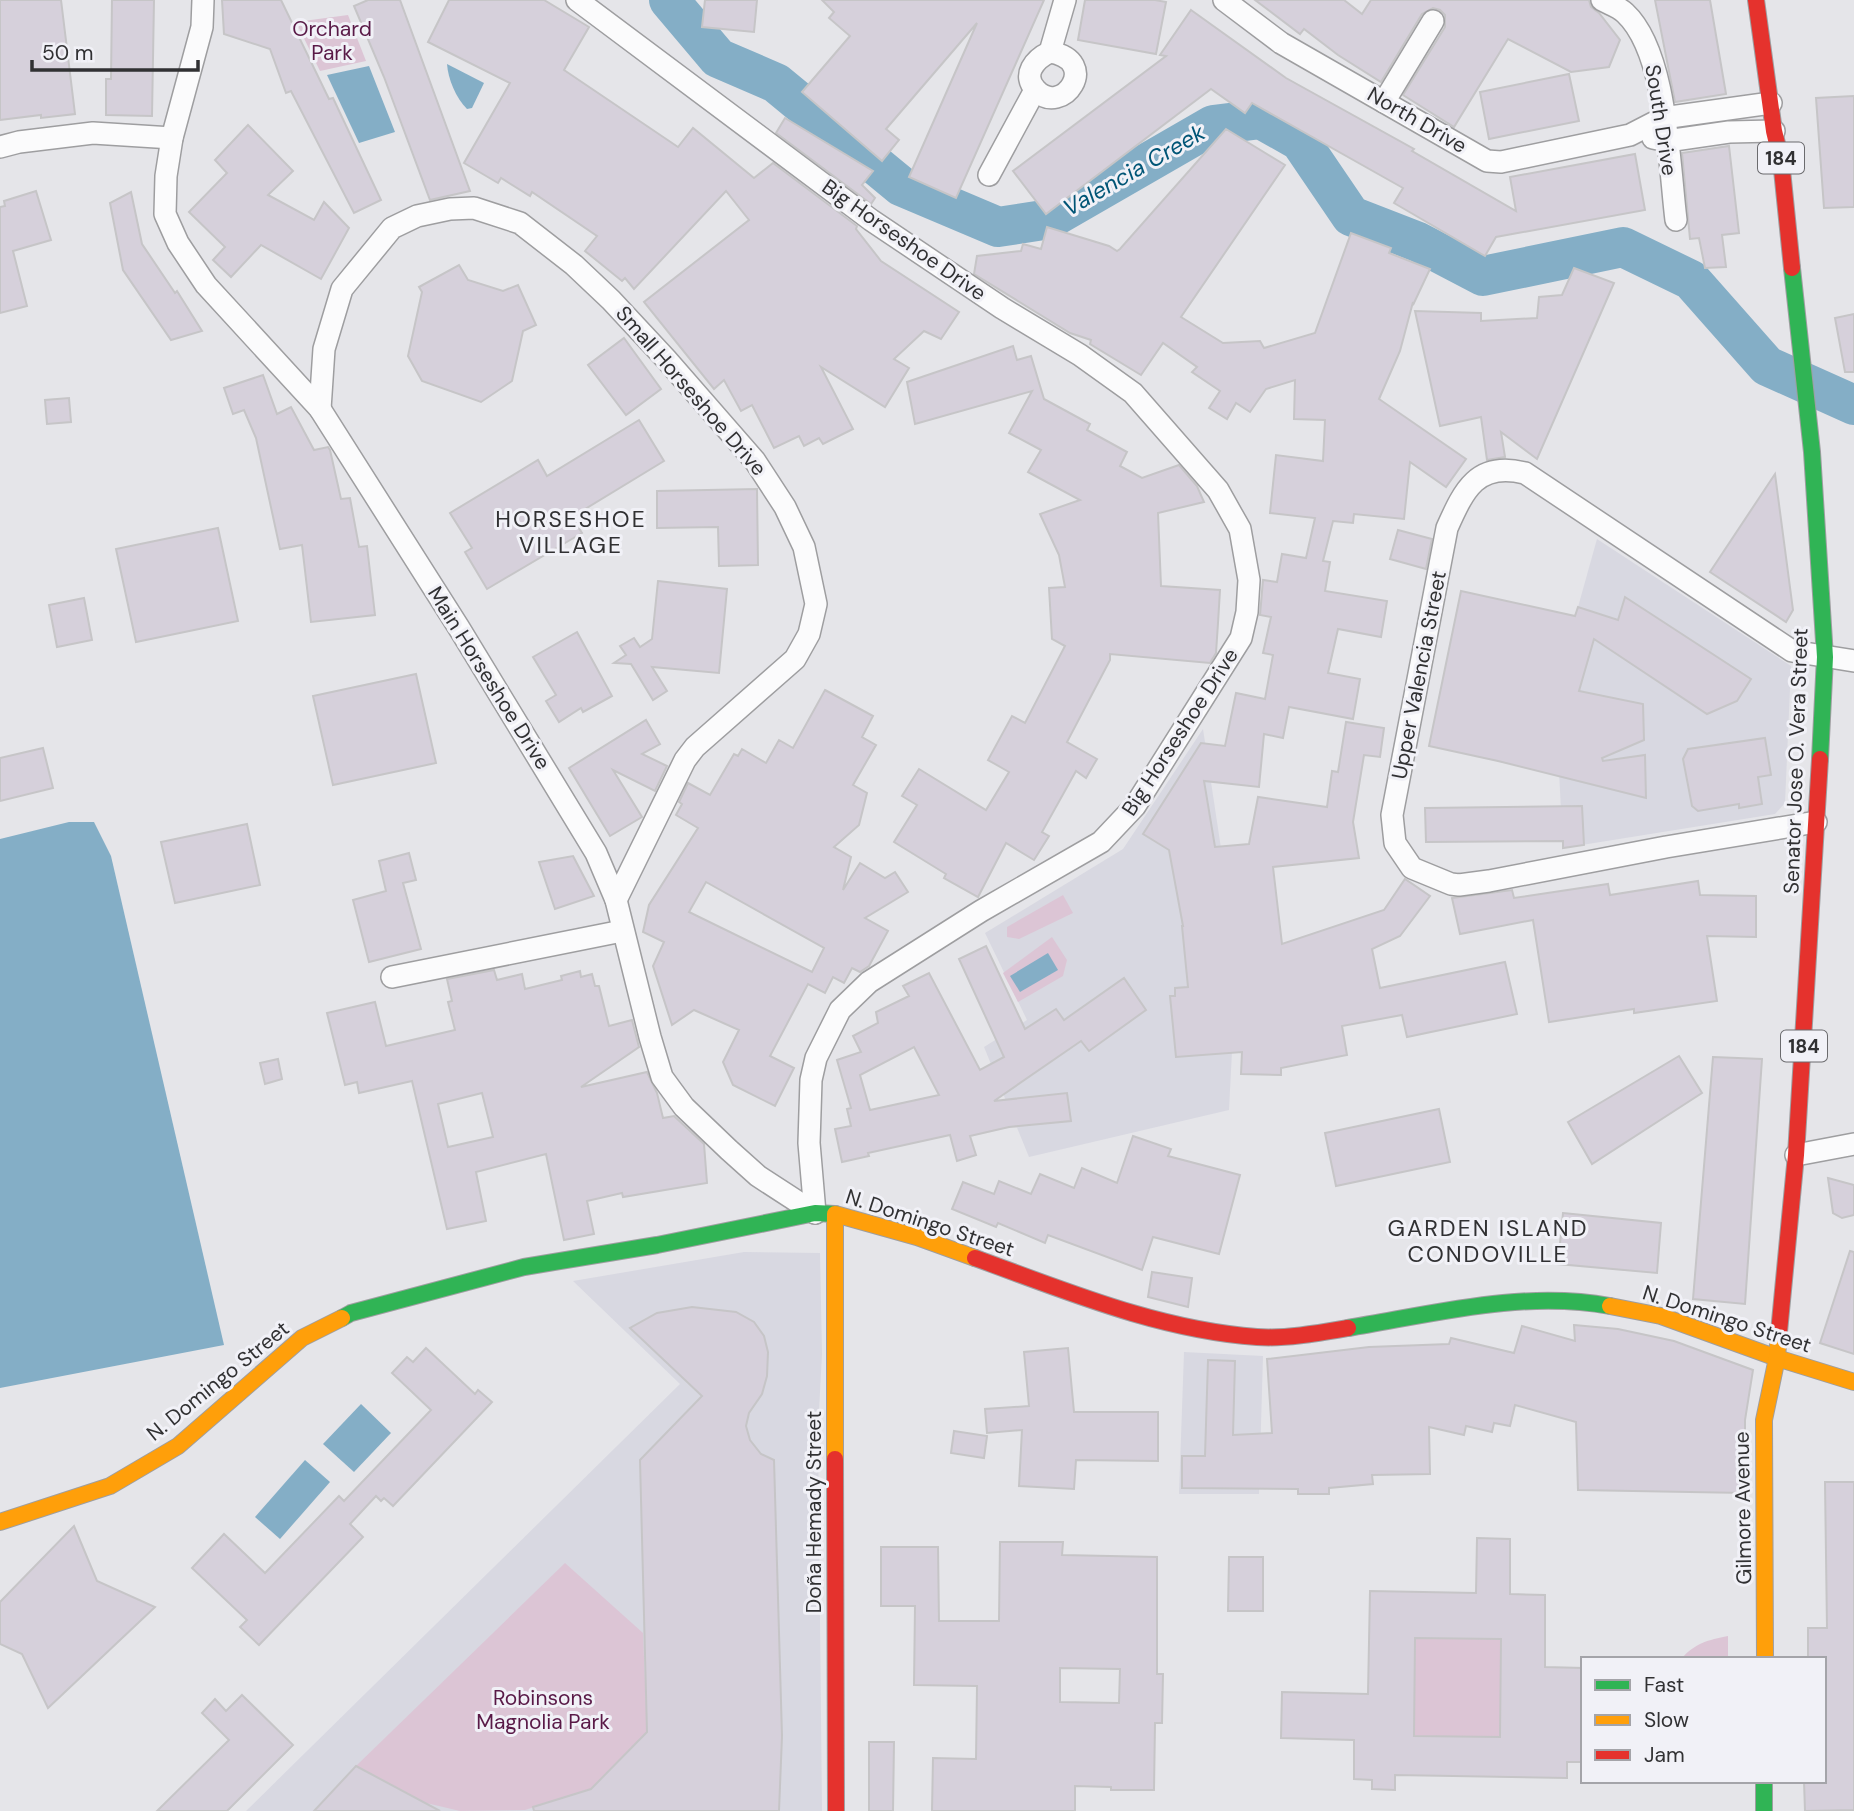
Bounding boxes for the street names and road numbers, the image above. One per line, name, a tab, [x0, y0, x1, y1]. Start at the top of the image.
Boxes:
street label: South Drive	[1638, 62, 1684, 178]
street label: North Drive	[1362, 80, 1472, 160]
road number: 184	[1758, 142, 1804, 174]
street label: Big Horseshoe Drive	[816, 173, 992, 307]
street label: Small Horseshoe Drive	[609, 300, 773, 482]
street label: Upper Valencia Street	[1385, 568, 1453, 782]
street label: Main Horseshoe Drive	[421, 581, 557, 775]
street label: Senator Jose O. Vera Street	[1777, 627, 1815, 895]
street label: Big Horseshoe Drive	[1115, 643, 1245, 821]
road number: 184	[1781, 1030, 1827, 1062]
street label: N. Domingo Street	[842, 1183, 1018, 1263]
street label: N. Domingo Street	[1639, 1279, 1815, 1359]
street label: N. Domingo Street	[141, 1315, 295, 1447]
street label: Doña Hemady Street	[800, 1411, 828, 1613]
street label: Gilmore Avenue	[1728, 1431, 1758, 1585]

